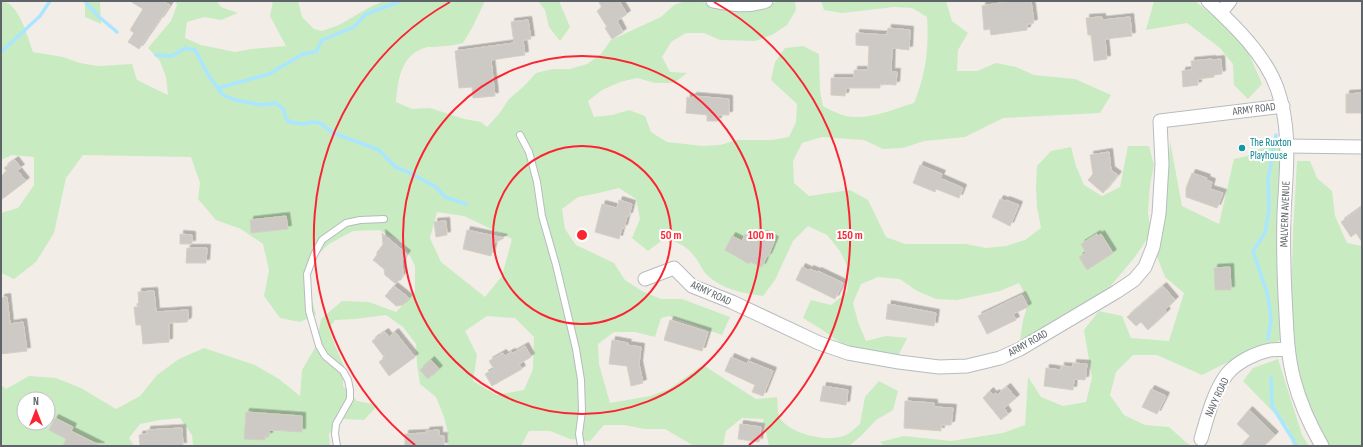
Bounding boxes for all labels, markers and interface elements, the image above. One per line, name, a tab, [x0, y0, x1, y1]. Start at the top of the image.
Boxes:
street label: ARMY ROAD	[1231, 100, 1276, 118]
place label: The Ruxton Playhouse	[1250, 136, 1292, 162]
marker: The Ruxton Playhouse	[1237, 143, 1247, 153]
street label: MALVERN AVENUE	[1277, 181, 1293, 247]
centre of rings	[575, 228, 589, 242]
text: 50 m	[661, 228, 681, 243]
text: 100 m	[748, 228, 774, 243]
text: 150 m	[837, 228, 863, 243]
street label: ARMY ROAD	[688, 278, 733, 308]
street label: ARMY ROAD	[1005, 327, 1050, 360]
street label: NAVY ROAD	[1202, 375, 1232, 419]
north arrow	[16, 391, 56, 431]
text: N	[33, 395, 39, 408]

